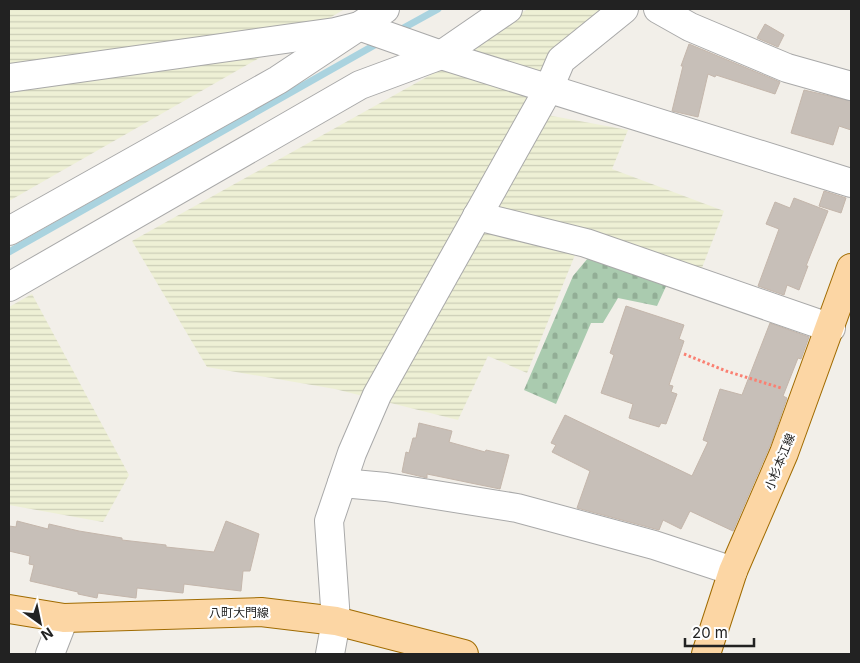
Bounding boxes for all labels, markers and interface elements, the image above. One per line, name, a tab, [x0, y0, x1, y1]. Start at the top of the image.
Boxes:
street label: 小杉本江線	[761, 431, 798, 492]
north arrow	[15, 598, 65, 648]
street label: 八町大門線	[209, 605, 269, 620]
scale bar	[685, 616, 754, 648]
text: 20 m	[692, 623, 728, 642]
text: N	[38, 624, 56, 644]

